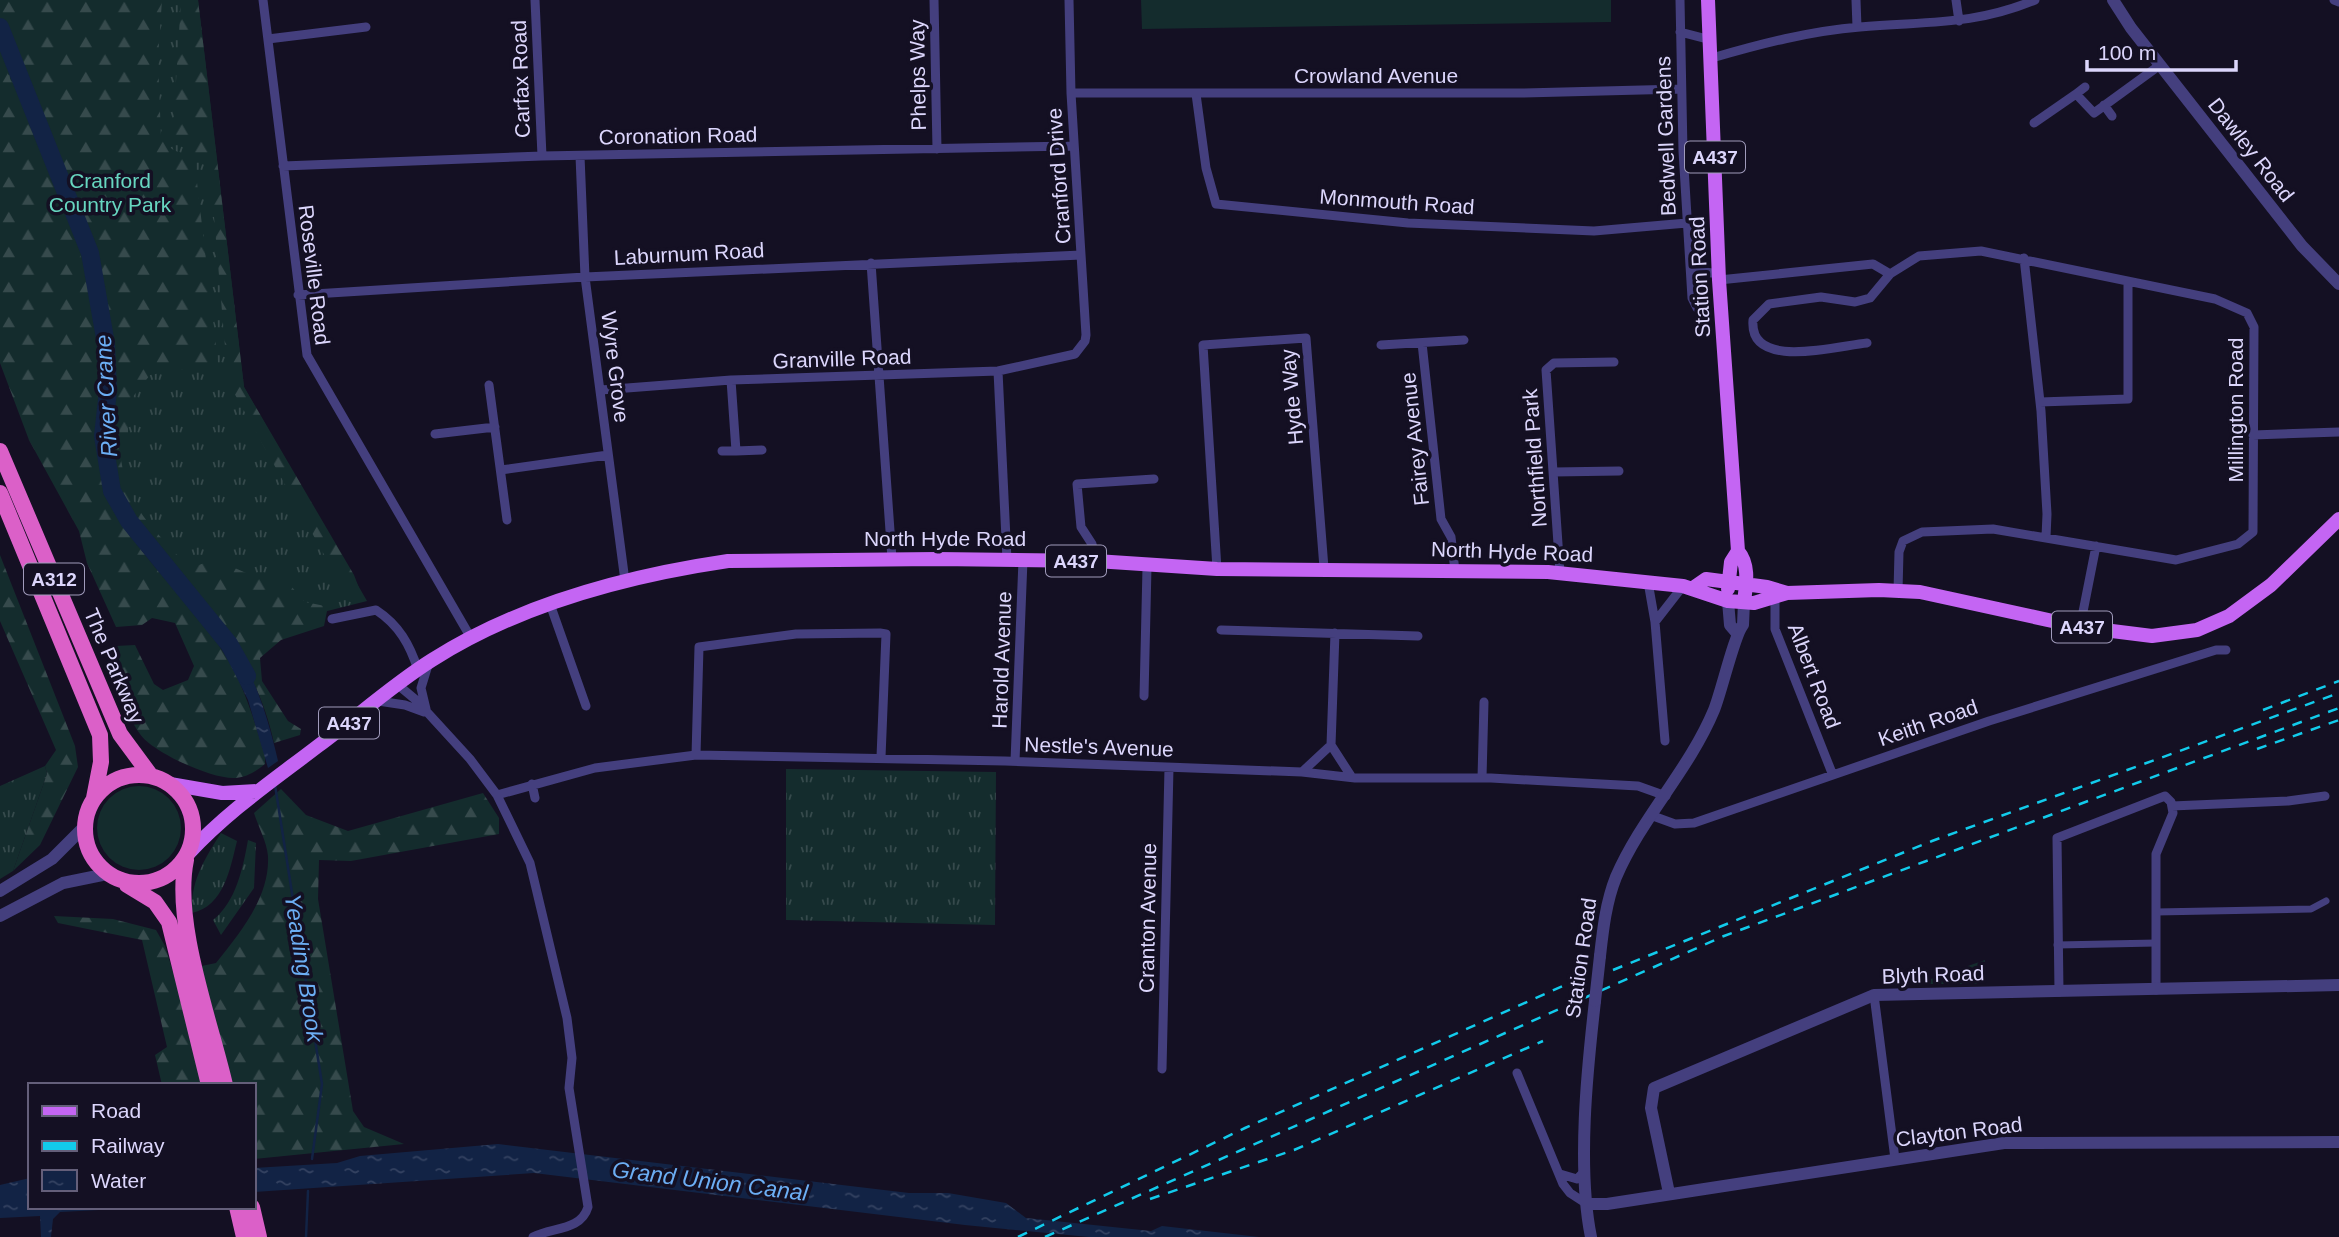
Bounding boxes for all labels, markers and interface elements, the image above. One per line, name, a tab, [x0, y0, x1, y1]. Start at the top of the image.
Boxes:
street label: Phelps Way	[905, 19, 930, 131]
street label: Carfax Road	[507, 20, 534, 138]
scale bar	[2087, 28, 2236, 72]
text: 100 m	[2098, 41, 2156, 64]
street label: Bedwell Gardens	[1651, 56, 1680, 216]
street label: Crowland Avenue	[1294, 64, 1458, 87]
street label: Dawley Road	[2204, 93, 2299, 206]
street label: Cranford Drive	[1042, 107, 1075, 245]
street label: Coronation Road	[598, 123, 758, 148]
road number: A437	[1685, 141, 1745, 172]
park label: Cranford Country Park	[49, 169, 172, 216]
street label: Monmouth Road	[1319, 185, 1475, 218]
street label: Roseville Road	[294, 203, 335, 346]
street label: Station Road	[1685, 216, 1714, 338]
street label: Laburnum Road	[613, 238, 765, 269]
street label: Wyre Grove	[597, 310, 634, 424]
water label: River Crane	[90, 334, 122, 458]
street label: Millington Road	[2224, 338, 2247, 482]
street label: Granville Road	[772, 345, 912, 372]
street label: Hyde Way	[1276, 348, 1307, 446]
street label: Fairey Avenue	[1396, 371, 1433, 507]
street label: Northfield Park	[1518, 387, 1551, 528]
street label: North Hyde Road	[864, 527, 1026, 550]
street label: North Hyde Road	[1431, 537, 1593, 566]
road number: A437	[1046, 546, 1106, 576]
road number: A312	[24, 564, 84, 594]
street label: Harold Avenue	[988, 591, 1015, 729]
street label: The Parkway	[80, 605, 149, 727]
road number: A437	[2052, 612, 2112, 642]
street label: Albert Road	[1784, 620, 1845, 732]
street label: Keith Road	[1875, 695, 1981, 750]
road number: A437	[319, 708, 379, 738]
street label: Nestle's Avenue	[1024, 732, 1174, 761]
street label: Cranton Avenue	[1135, 843, 1160, 993]
water label: Yeading Brook	[279, 892, 329, 1045]
street label: Station Road	[1561, 896, 1600, 1020]
street label: Blyth Road	[1881, 961, 1985, 988]
legend	[28, 1083, 256, 1209]
text: Road	[91, 1099, 141, 1122]
street label: Clayton Road	[1894, 1112, 2023, 1151]
text: Railway	[91, 1134, 165, 1157]
water label: Grand Union Canal	[611, 1156, 810, 1206]
text: Water	[91, 1169, 146, 1192]

